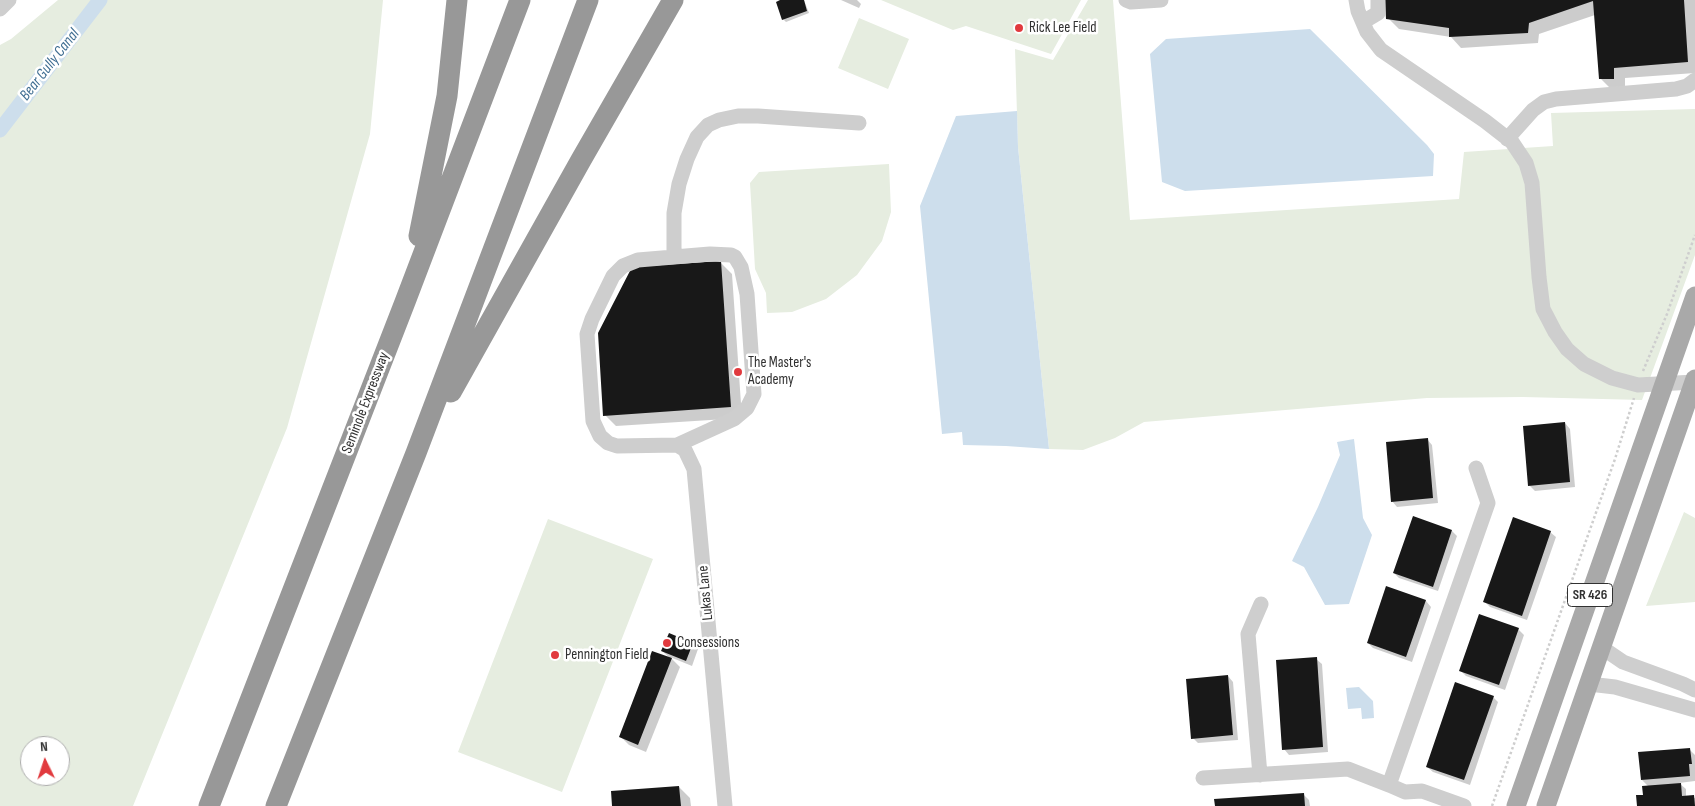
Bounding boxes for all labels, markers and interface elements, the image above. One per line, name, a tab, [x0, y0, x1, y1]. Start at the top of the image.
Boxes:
place label: Rick Lee Field	[1029, 19, 1096, 37]
marker: Rick Lee Field	[1013, 22, 1025, 34]
water label: Bear Gully Canal	[16, 25, 84, 105]
street label: Seminole Expressway	[338, 350, 394, 456]
place label: The Master's Academy	[748, 354, 811, 389]
marker: The Master's Academy	[732, 366, 744, 378]
street label: Lukas Lane	[695, 565, 717, 621]
road number: SR 426	[1568, 584, 1612, 606]
place label: Consessions	[677, 634, 740, 652]
marker: Consessions	[661, 637, 673, 649]
place label: Pennington Field	[565, 646, 649, 664]
marker: Pennington Field	[549, 649, 561, 661]
north arrow	[20, 736, 70, 786]
text: N	[40, 738, 48, 755]

